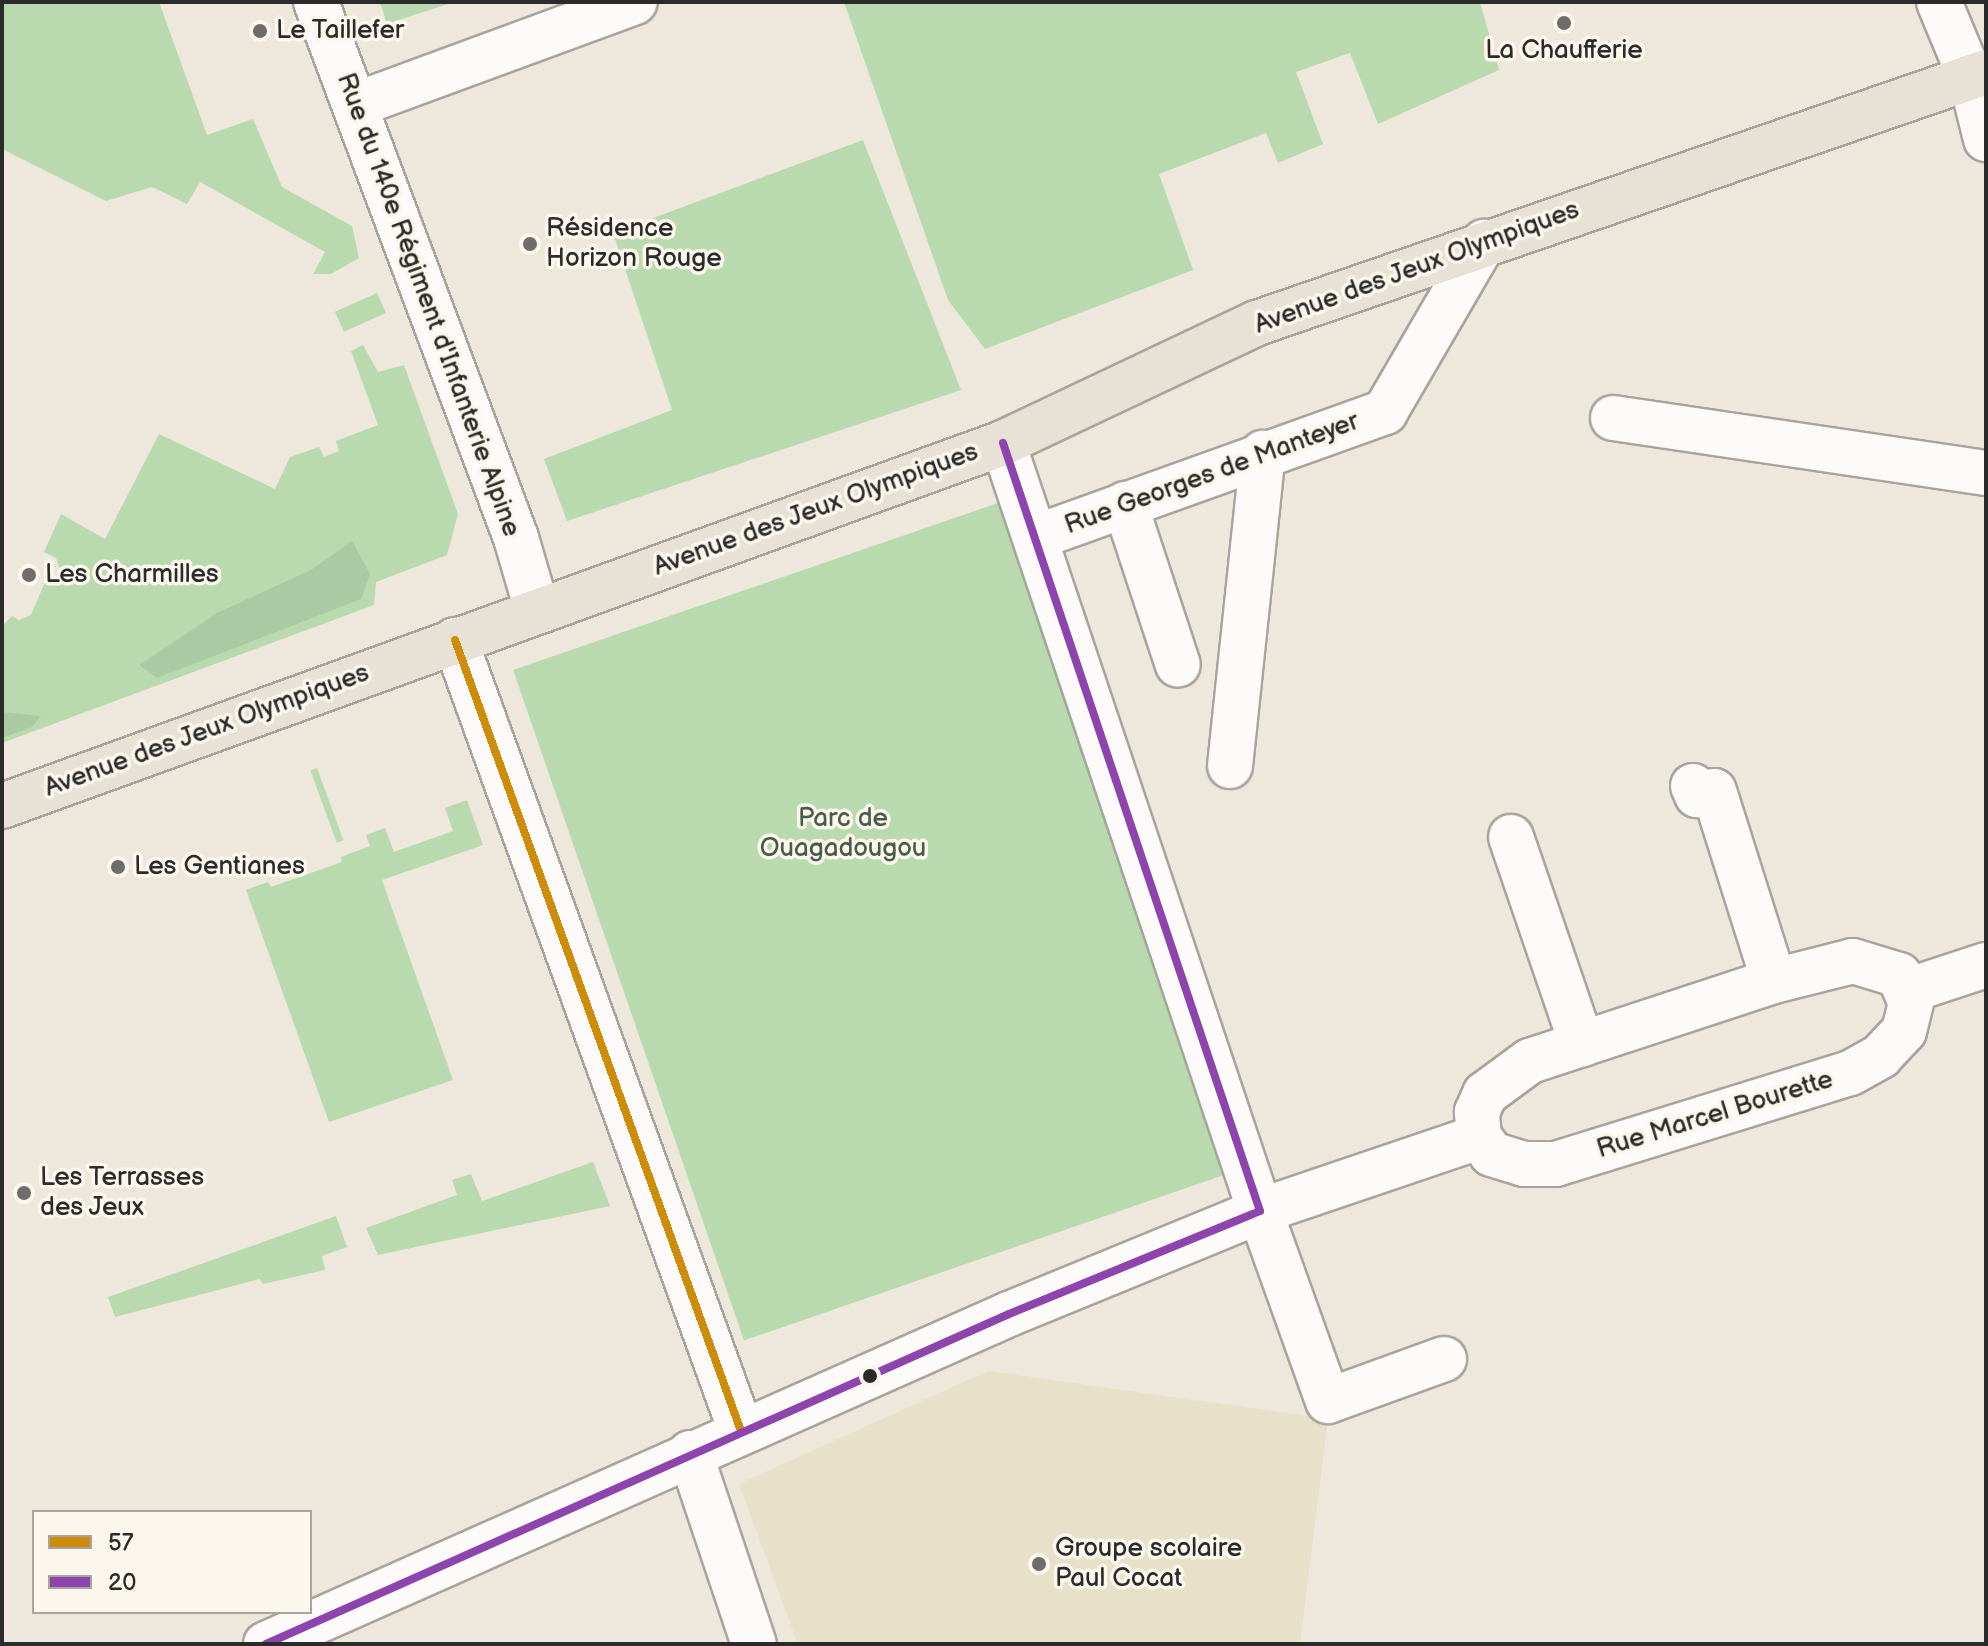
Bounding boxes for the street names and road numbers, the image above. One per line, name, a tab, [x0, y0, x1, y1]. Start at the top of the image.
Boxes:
street label: Rue du 140e Régiment d'Infanterie Alpine	[329, 69, 527, 541]
street label: Avenue des Jeux Olympiques	[1250, 194, 1584, 342]
street label: Rue Georges de Manteyer	[1061, 406, 1363, 542]
street label: Avenue des Jeux Olympiques	[649, 436, 983, 584]
street label: Avenue des Jeux Olympiques	[40, 657, 374, 805]
street label: Rue Marcel Bourette	[1593, 1064, 1837, 1166]

